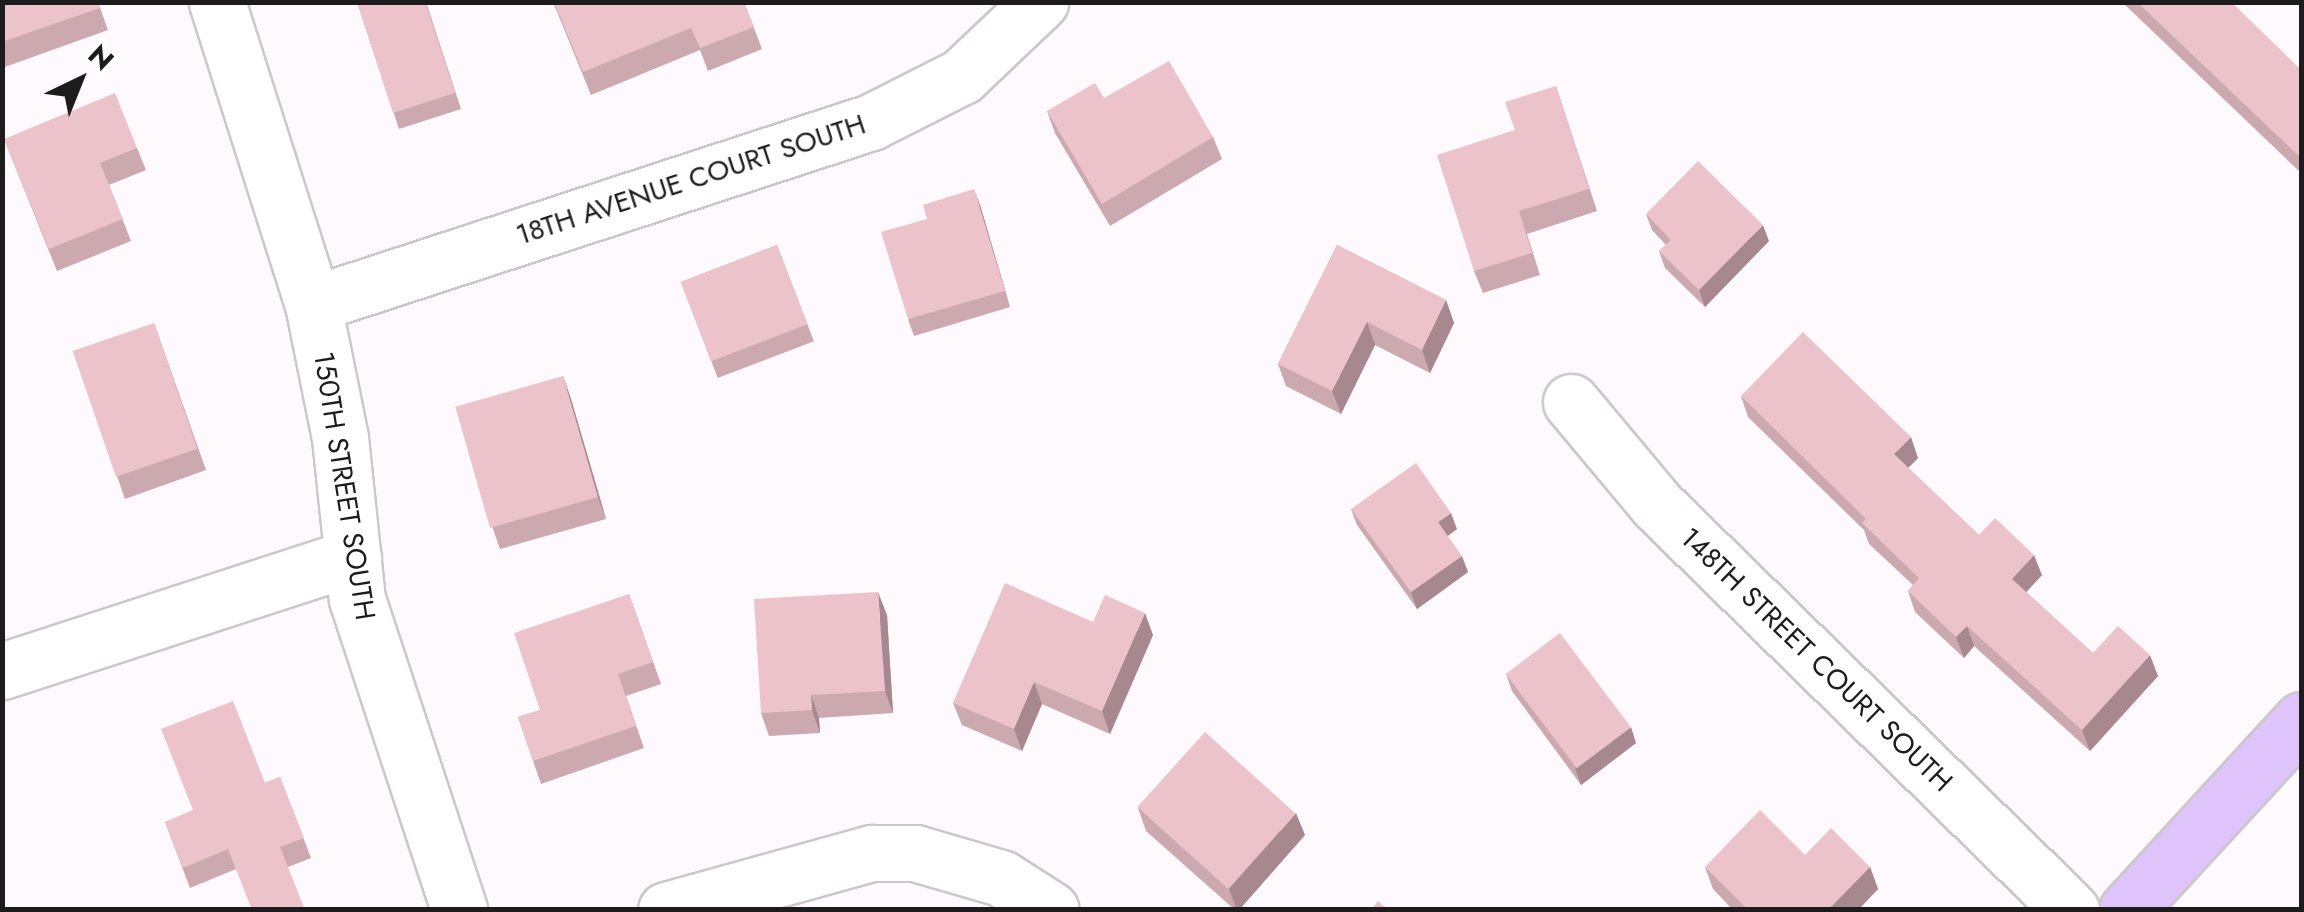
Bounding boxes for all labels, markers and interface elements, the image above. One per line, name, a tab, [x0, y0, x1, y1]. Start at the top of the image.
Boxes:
north arrow	[30, 30, 130, 130]
text: N	[79, 35, 123, 80]
street label: 18TH AVENUE COURT SOUTH	[512, 108, 870, 252]
street label: 150TH STREET SOUTH	[306, 350, 382, 622]
street label: 148TH STREET COURT SOUTH	[1673, 521, 1959, 799]

